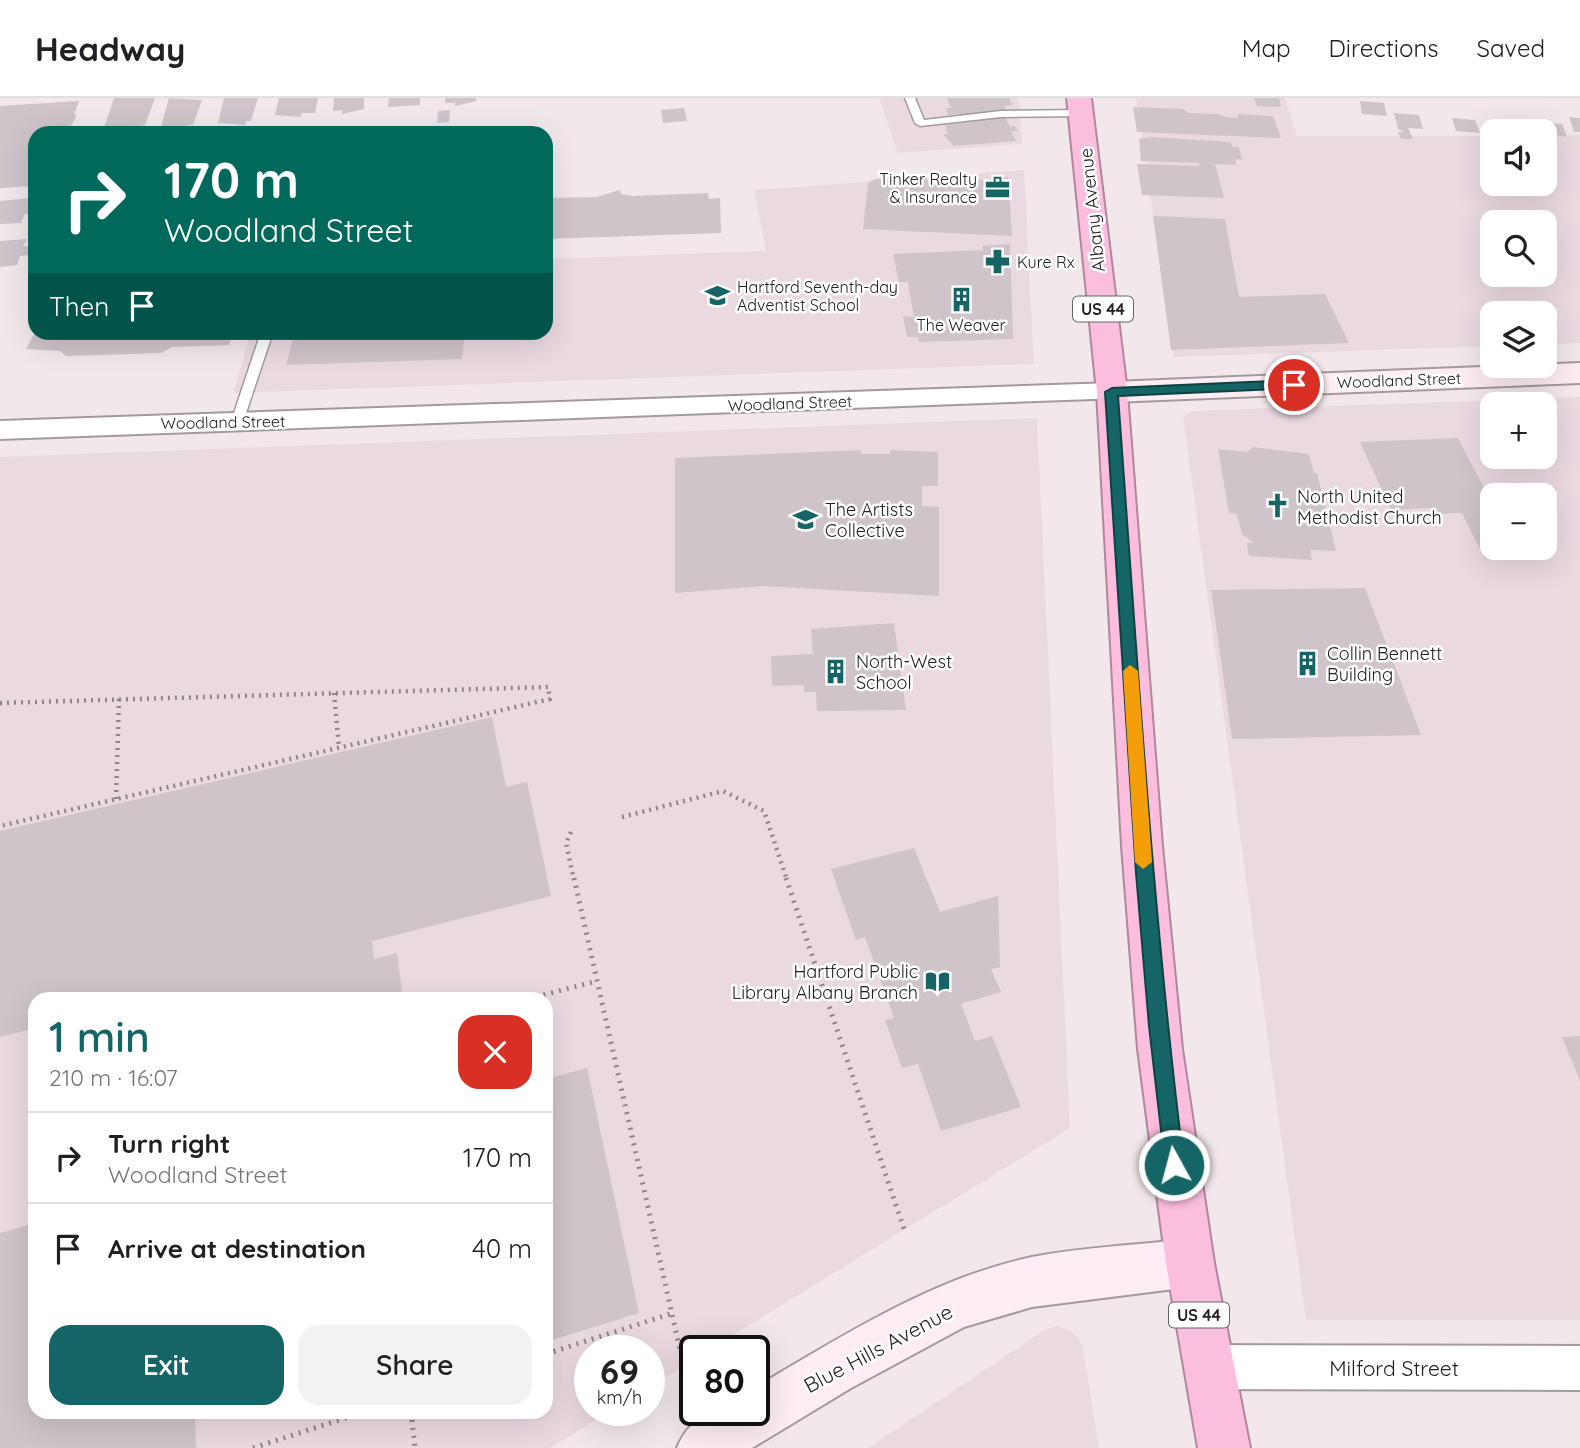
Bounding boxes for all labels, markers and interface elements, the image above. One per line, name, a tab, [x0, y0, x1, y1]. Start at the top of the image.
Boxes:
text: Headway	[35, 28, 185, 69]
text: Map	[1242, 33, 1291, 63]
text: Directions	[1329, 33, 1439, 63]
text: Saved	[1477, 33, 1545, 63]
map controls	[1480, 119, 1557, 560]
button: sound	[1480, 119, 1557, 196]
street label: Albany Avenue	[1074, 147, 1110, 273]
text: 170 m	[164, 149, 299, 210]
icon: right	[49, 154, 140, 245]
place label: Tinker Realty & Insurance	[879, 169, 977, 207]
office icon: Tinker Realty & Insurance	[983, 174, 1011, 202]
text: Woodland Street	[164, 210, 413, 250]
button: search	[1480, 210, 1557, 287]
pharmacy icon: Kure Rx	[983, 248, 1011, 276]
place label: Kure Rx	[1017, 252, 1075, 272]
place label: Hartford Seventh-day Adventist School	[737, 277, 898, 315]
school or university icon: Hartford Seventh-day Adventist School	[703, 282, 731, 310]
building icon: The Weaver	[947, 285, 975, 313]
icon: arrive	[123, 287, 161, 325]
text: Then	[49, 290, 109, 323]
road number: US 44	[1073, 296, 1133, 322]
button: layers	[1480, 301, 1557, 378]
place label: The Weaver	[916, 315, 1006, 335]
pin	[1264, 355, 1324, 415]
icon: arrive	[1275, 366, 1313, 404]
street label: Woodland Street	[1336, 368, 1462, 392]
street label: Woodland Street	[727, 391, 853, 415]
button: +	[1480, 392, 1557, 469]
street label: Woodland Street	[161, 411, 285, 433]
button: −	[1480, 483, 1557, 560]
place label: North United Methodist Church	[1297, 485, 1442, 529]
church icon: North United Methodist Church	[1263, 492, 1291, 520]
place label: The Artists Collective	[825, 498, 913, 542]
school or university icon: The Artists Collective	[791, 505, 819, 533]
place label: Collin Bennett Building	[1327, 642, 1442, 686]
building icon: Collin Bennett Building	[1293, 649, 1321, 677]
place label: North-West School	[856, 650, 952, 694]
building icon: North-West School	[822, 657, 850, 685]
place label: Hartford Public Library Albany Branch	[732, 960, 918, 1004]
library icon: Hartford Public Library Albany Branch	[924, 967, 952, 995]
text: 1 min	[49, 1010, 150, 1063]
button: close	[458, 1015, 532, 1089]
text: 210 m · 16:07	[49, 1063, 178, 1092]
text: Turn right	[108, 1127, 230, 1160]
position arrow	[1137, 1128, 1211, 1202]
icon: right	[49, 1139, 87, 1177]
text: 170 m	[463, 1141, 532, 1174]
text: Woodland Street	[108, 1160, 287, 1189]
icon: arrive	[49, 1230, 87, 1268]
text: Arrive at destination	[108, 1232, 366, 1265]
text: 40 m	[472, 1232, 532, 1265]
street label: Blue Hills Avenue	[799, 1298, 957, 1398]
road number: US 44	[1169, 1302, 1229, 1328]
button: Exit	[49, 1325, 284, 1405]
button: Share	[298, 1325, 532, 1405]
speed limit sign: 80	[679, 1335, 770, 1426]
text: 69	[600, 1349, 639, 1393]
street label: Milford Street	[1329, 1355, 1459, 1381]
text: km/h	[597, 1386, 642, 1409]

